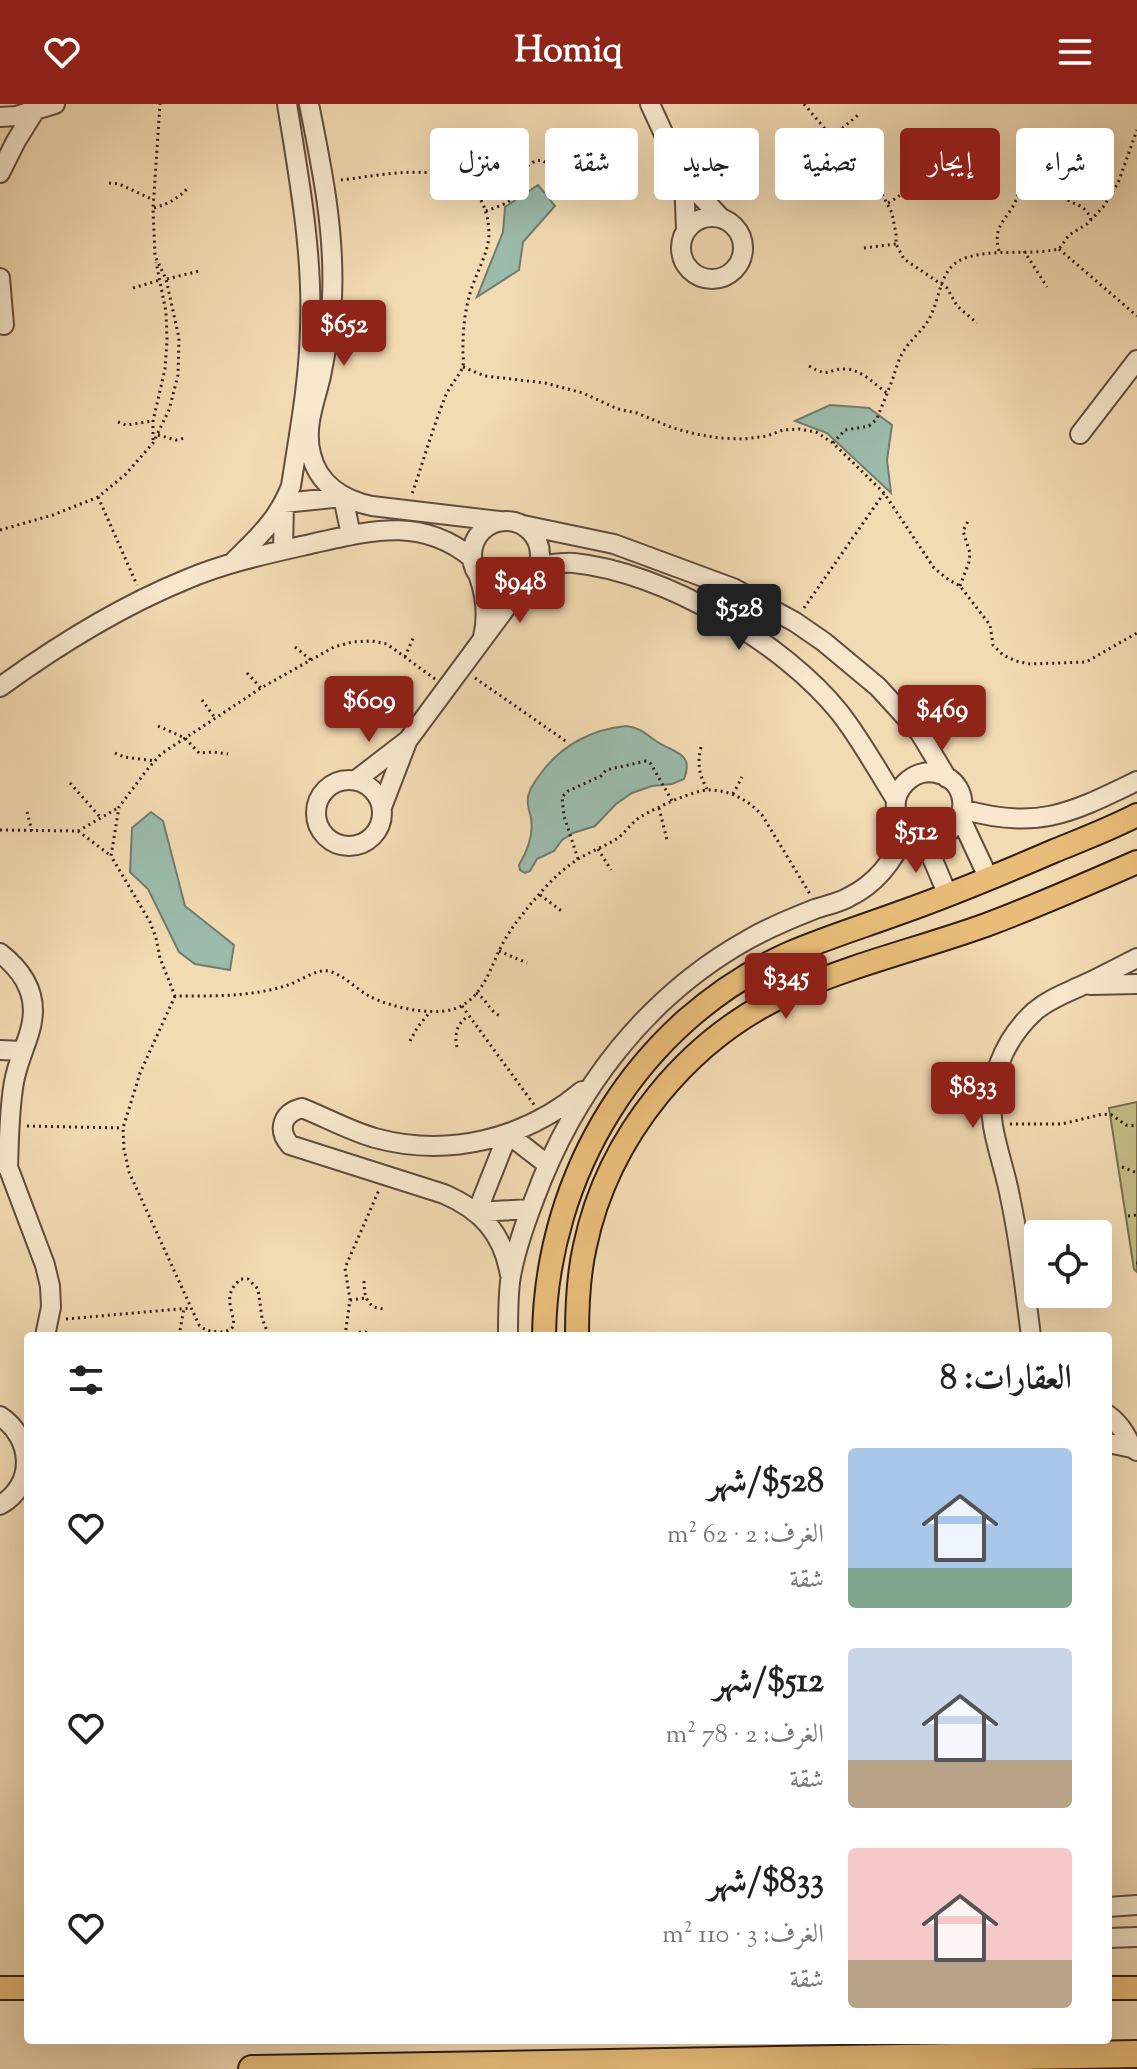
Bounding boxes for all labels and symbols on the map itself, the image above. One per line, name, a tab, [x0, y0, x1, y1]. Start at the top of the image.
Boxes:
pin: $652	[297, 300, 391, 368]
pin: $948	[473, 557, 567, 625]
pin: $528	[692, 584, 786, 652]
pin: $609	[322, 676, 416, 744]
pin: $469	[895, 685, 989, 753]
pin: $512	[869, 807, 963, 875]
pin: $345	[739, 953, 833, 1021]
pin: $833	[926, 1062, 1020, 1130]

